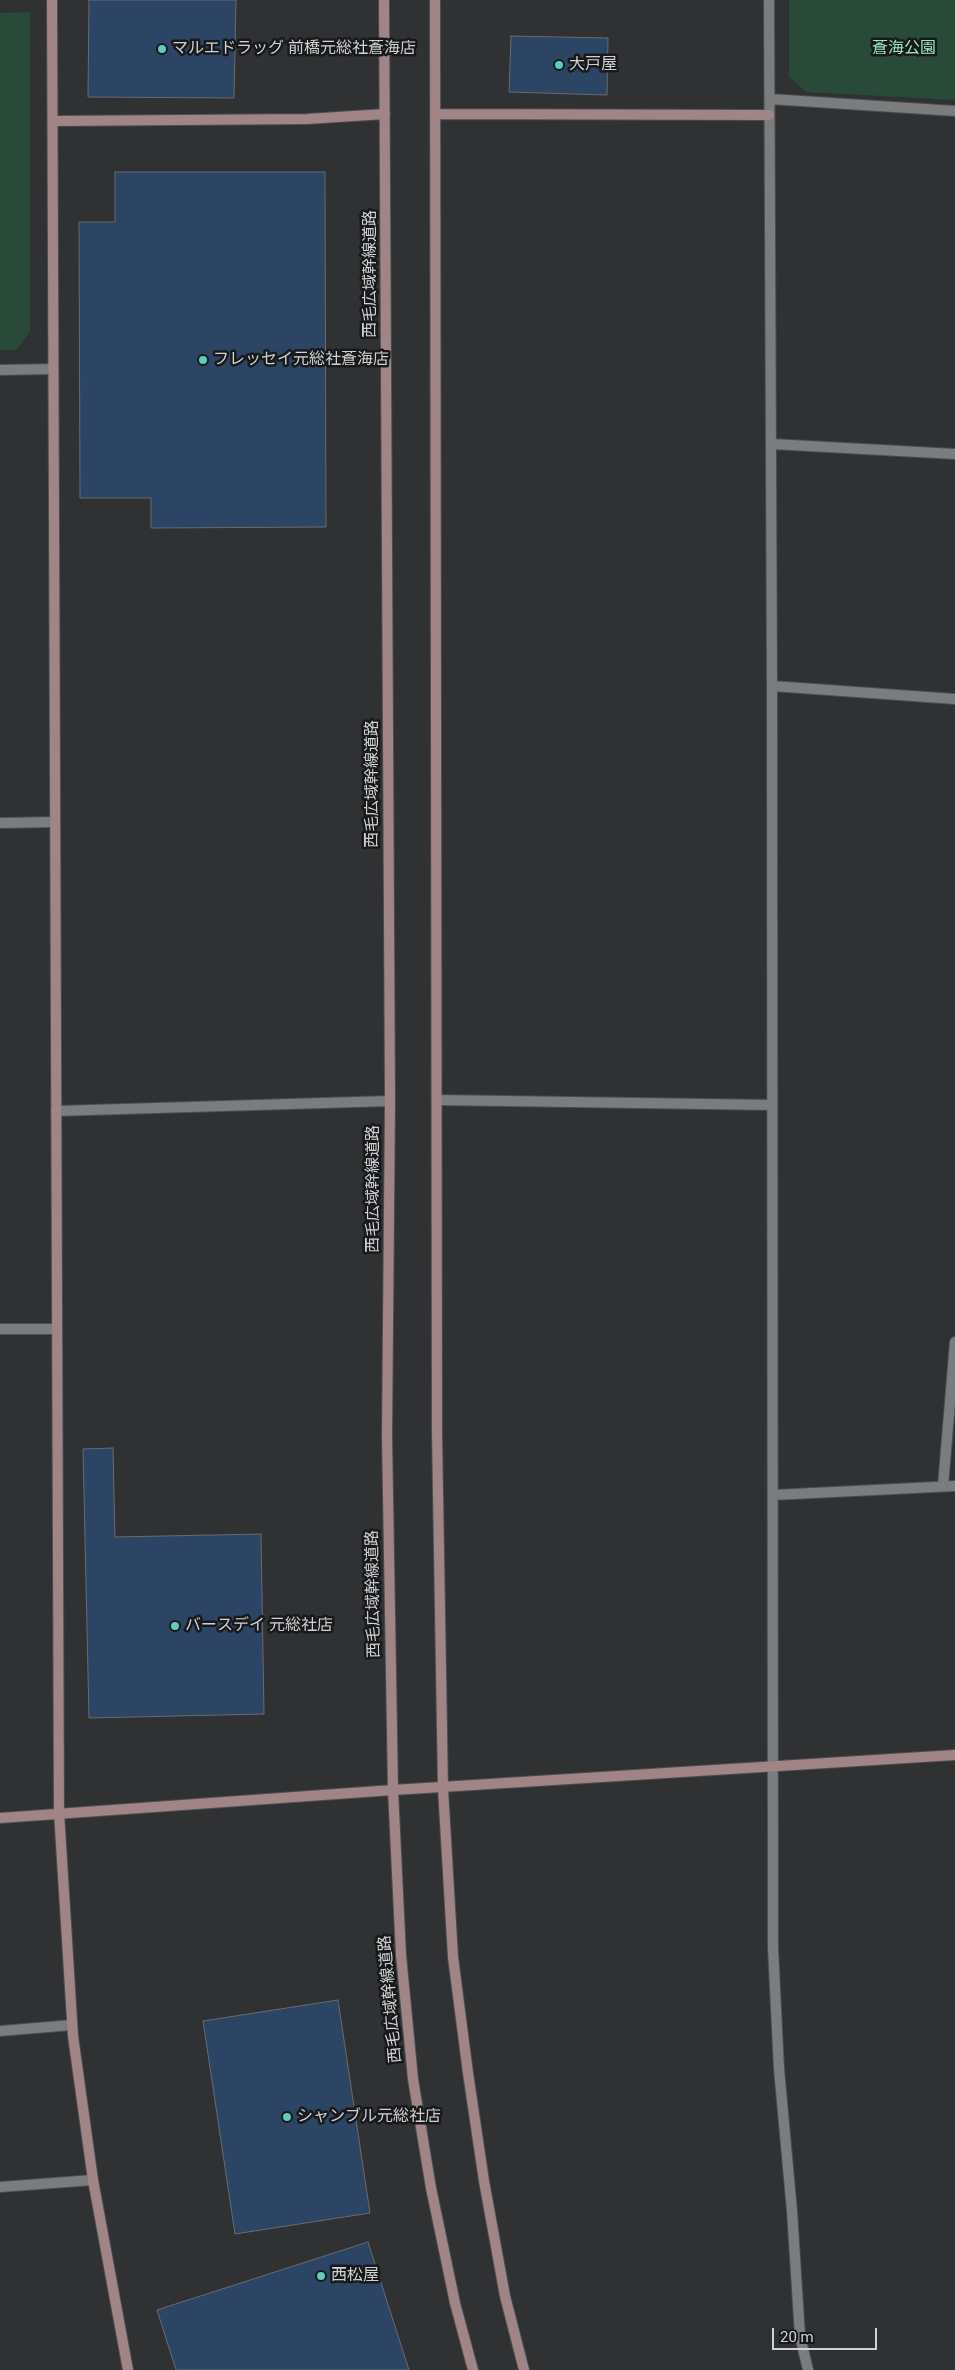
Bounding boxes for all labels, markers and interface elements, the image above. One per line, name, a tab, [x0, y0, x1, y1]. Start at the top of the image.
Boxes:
place label: マルエドラッグ 前橋元総社蒼海店	[172, 39, 416, 59]
park label: 蒼海公園	[872, 39, 936, 59]
marker: マルエドラッグ 前橋元総社蒼海店	[156, 43, 168, 55]
place label: 大戸屋	[569, 55, 617, 75]
marker: 大戸屋	[553, 59, 565, 71]
street label: 西毛広域幹線道路	[361, 210, 381, 338]
place label: フレッセイ元総社蒼海店	[213, 350, 389, 370]
marker: フレッセイ元総社蒼海店	[197, 354, 209, 366]
street label: 西毛広域幹線道路	[363, 720, 383, 848]
street label: 西毛広域幹線道路	[364, 1125, 384, 1253]
street label: 西毛広域幹線道路	[363, 1530, 385, 1658]
place label: バースデイ 元総社店	[185, 1616, 333, 1636]
marker: バースデイ 元総社店	[169, 1620, 181, 1632]
street label: 西毛広域幹線道路	[376, 1934, 406, 2064]
place label: シャンブル元総社店	[297, 2107, 441, 2127]
marker: シャンブル元総社店	[281, 2111, 293, 2123]
place label: 西松屋	[331, 2266, 379, 2286]
marker: 西松屋	[315, 2270, 327, 2282]
scale bar	[775, 2318, 880, 2350]
text: 20 m	[780, 2328, 814, 2346]

